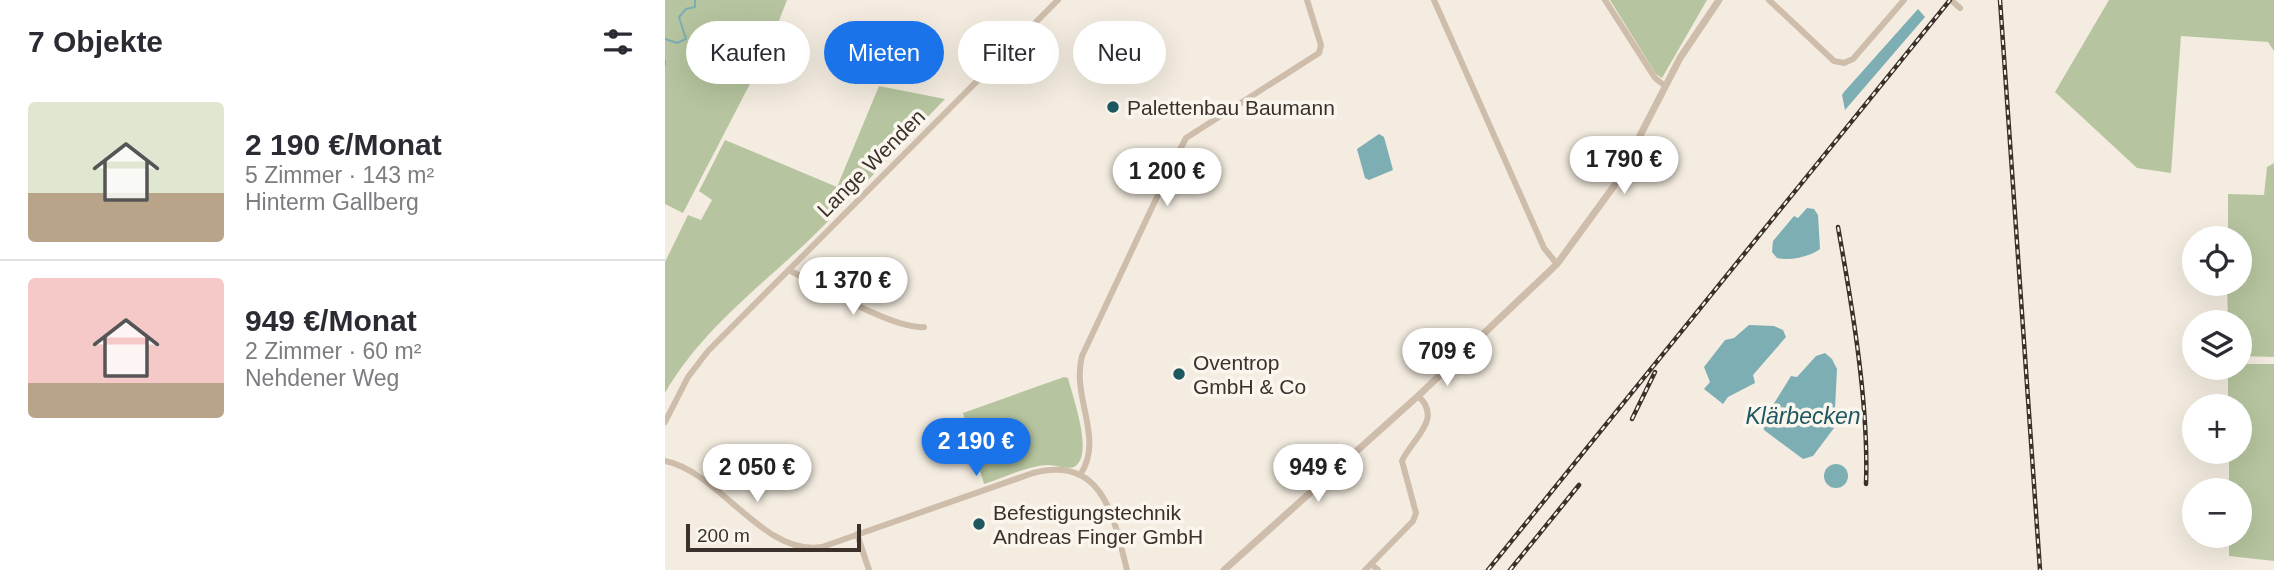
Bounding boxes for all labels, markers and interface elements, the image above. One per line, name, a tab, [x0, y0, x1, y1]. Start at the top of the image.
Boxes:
chip: Kaufen	[686, 21, 810, 84]
chip: Mieten	[824, 21, 944, 84]
chip: Filter	[958, 21, 1059, 84]
chip: Neu	[1073, 21, 1166, 84]
icon: filters	[599, 23, 637, 61]
text: 7 Objekte	[28, 25, 163, 58]
place label: Palettenbau Baumann	[1127, 96, 1335, 119]
marker: Palettenbau Baumann	[1105, 99, 1121, 115]
street label: Lange Wenden	[813, 105, 929, 221]
text: 2 190 €/Monat	[245, 128, 442, 161]
icon: home	[84, 130, 168, 214]
pin: 1 790 €	[1559, 136, 1689, 196]
text: 1 790 €	[1586, 146, 1662, 172]
pin: 1 200 €	[1102, 148, 1232, 208]
text: 1 200 €	[1129, 158, 1205, 184]
text: 5 Zimmer · 143 m²	[245, 162, 434, 188]
text: Hinterm Gallberg	[245, 189, 419, 215]
map controls	[2182, 226, 2252, 548]
button: locate	[2182, 226, 2252, 296]
pin: 1 370 €	[788, 258, 918, 317]
text: 1 370 €	[815, 267, 891, 293]
text: 949 €/Monat	[245, 304, 417, 337]
icon: home	[84, 306, 168, 390]
button: layers	[2182, 310, 2252, 380]
pin: 709 €	[1398, 328, 1496, 388]
text: 2 Zimmer · 60 m²	[245, 338, 421, 364]
text: 709 €	[1418, 338, 1476, 364]
place label: Oventrop GmbH & Co	[1193, 351, 1306, 398]
text: Nehdener Weg	[245, 365, 399, 391]
marker: Oventrop GmbH & Co	[1171, 366, 1187, 382]
button: +	[2182, 394, 2252, 464]
water label: Klärbecken	[1745, 403, 1861, 429]
pin: 2 190 €	[911, 419, 1041, 478]
text: 2 190 €	[938, 428, 1014, 454]
pin: 2 050 €	[692, 444, 822, 504]
pin: 949 €	[1269, 444, 1367, 504]
text: 2 050 €	[719, 454, 795, 480]
text: 949 €	[1289, 454, 1347, 480]
button: −	[2182, 478, 2252, 548]
place label: Befestigungstechnik Andreas Finger GmbH	[993, 501, 1203, 548]
marker: Befestigungstechnik Andreas Finger GmbH	[971, 516, 987, 532]
scale bar	[686, 521, 861, 553]
text: 200 m	[697, 525, 750, 546]

